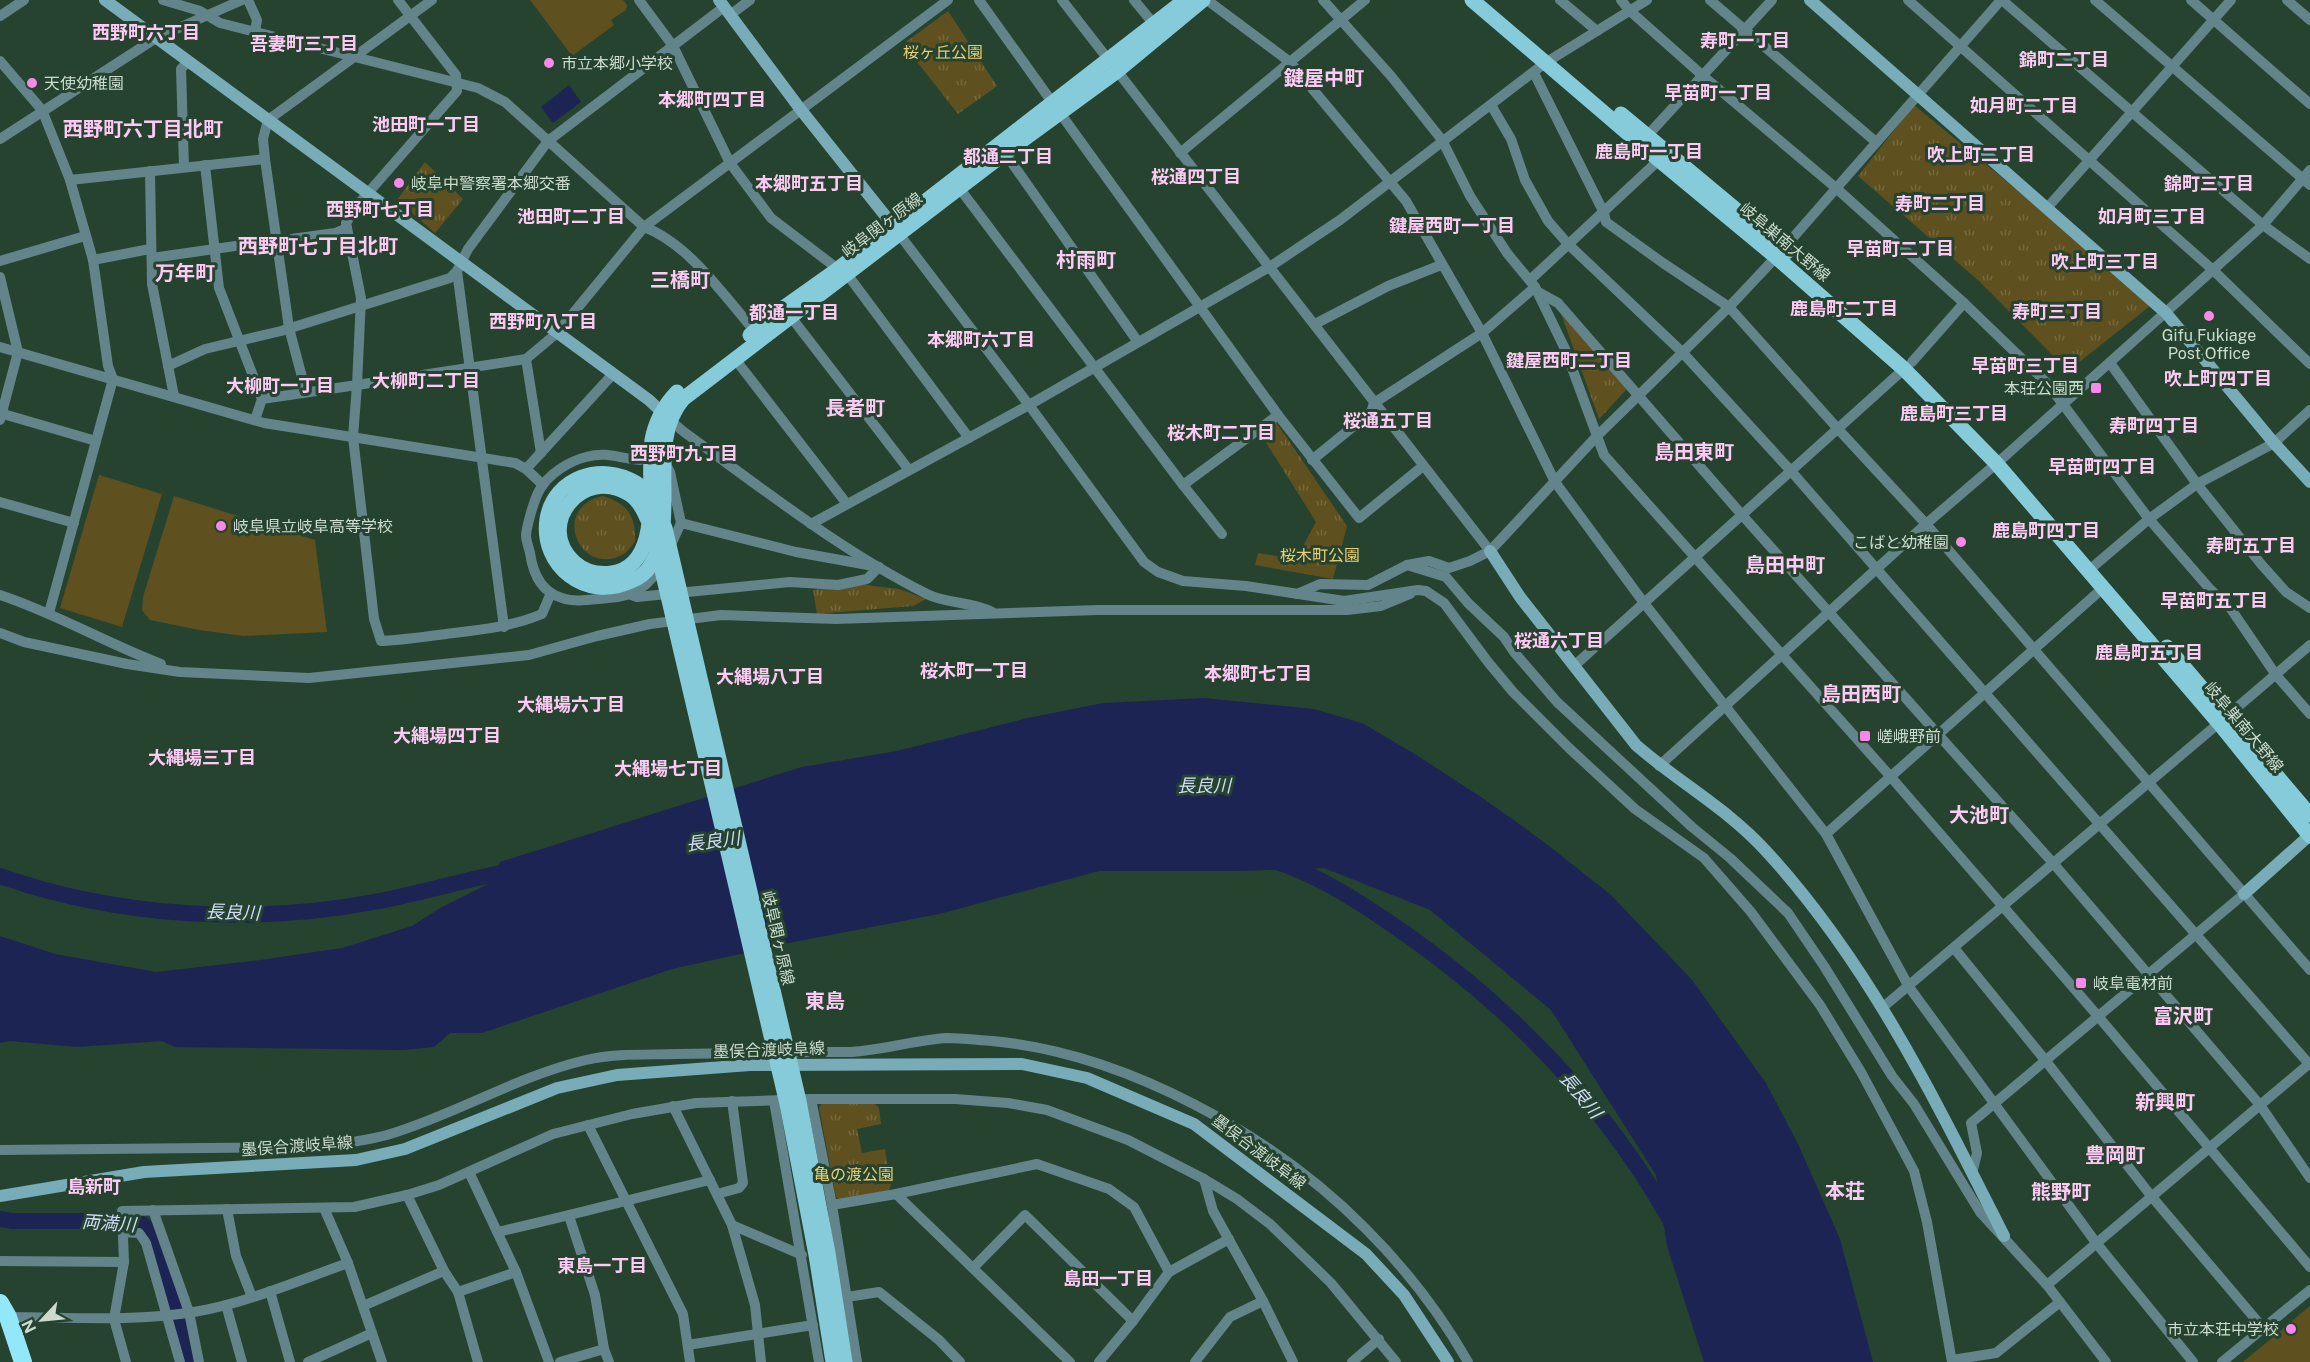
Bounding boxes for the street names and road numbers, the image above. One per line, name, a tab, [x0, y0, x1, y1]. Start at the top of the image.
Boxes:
street label: 岐阜関ヶ原線	[838, 189, 926, 261]
street label: 岐阜巣南大野線	[1736, 199, 1834, 285]
street label: 岐阜巣南大野線	[2201, 678, 2287, 776]
street label: 岐阜関ヶ原線	[758, 889, 798, 987]
street label: 墨俣合渡岐阜線	[713, 1039, 825, 1061]
street label: 墨俣合渡岐阜線	[1209, 1111, 1309, 1193]
street label: 墨俣合渡岐阜線	[240, 1133, 354, 1159]

